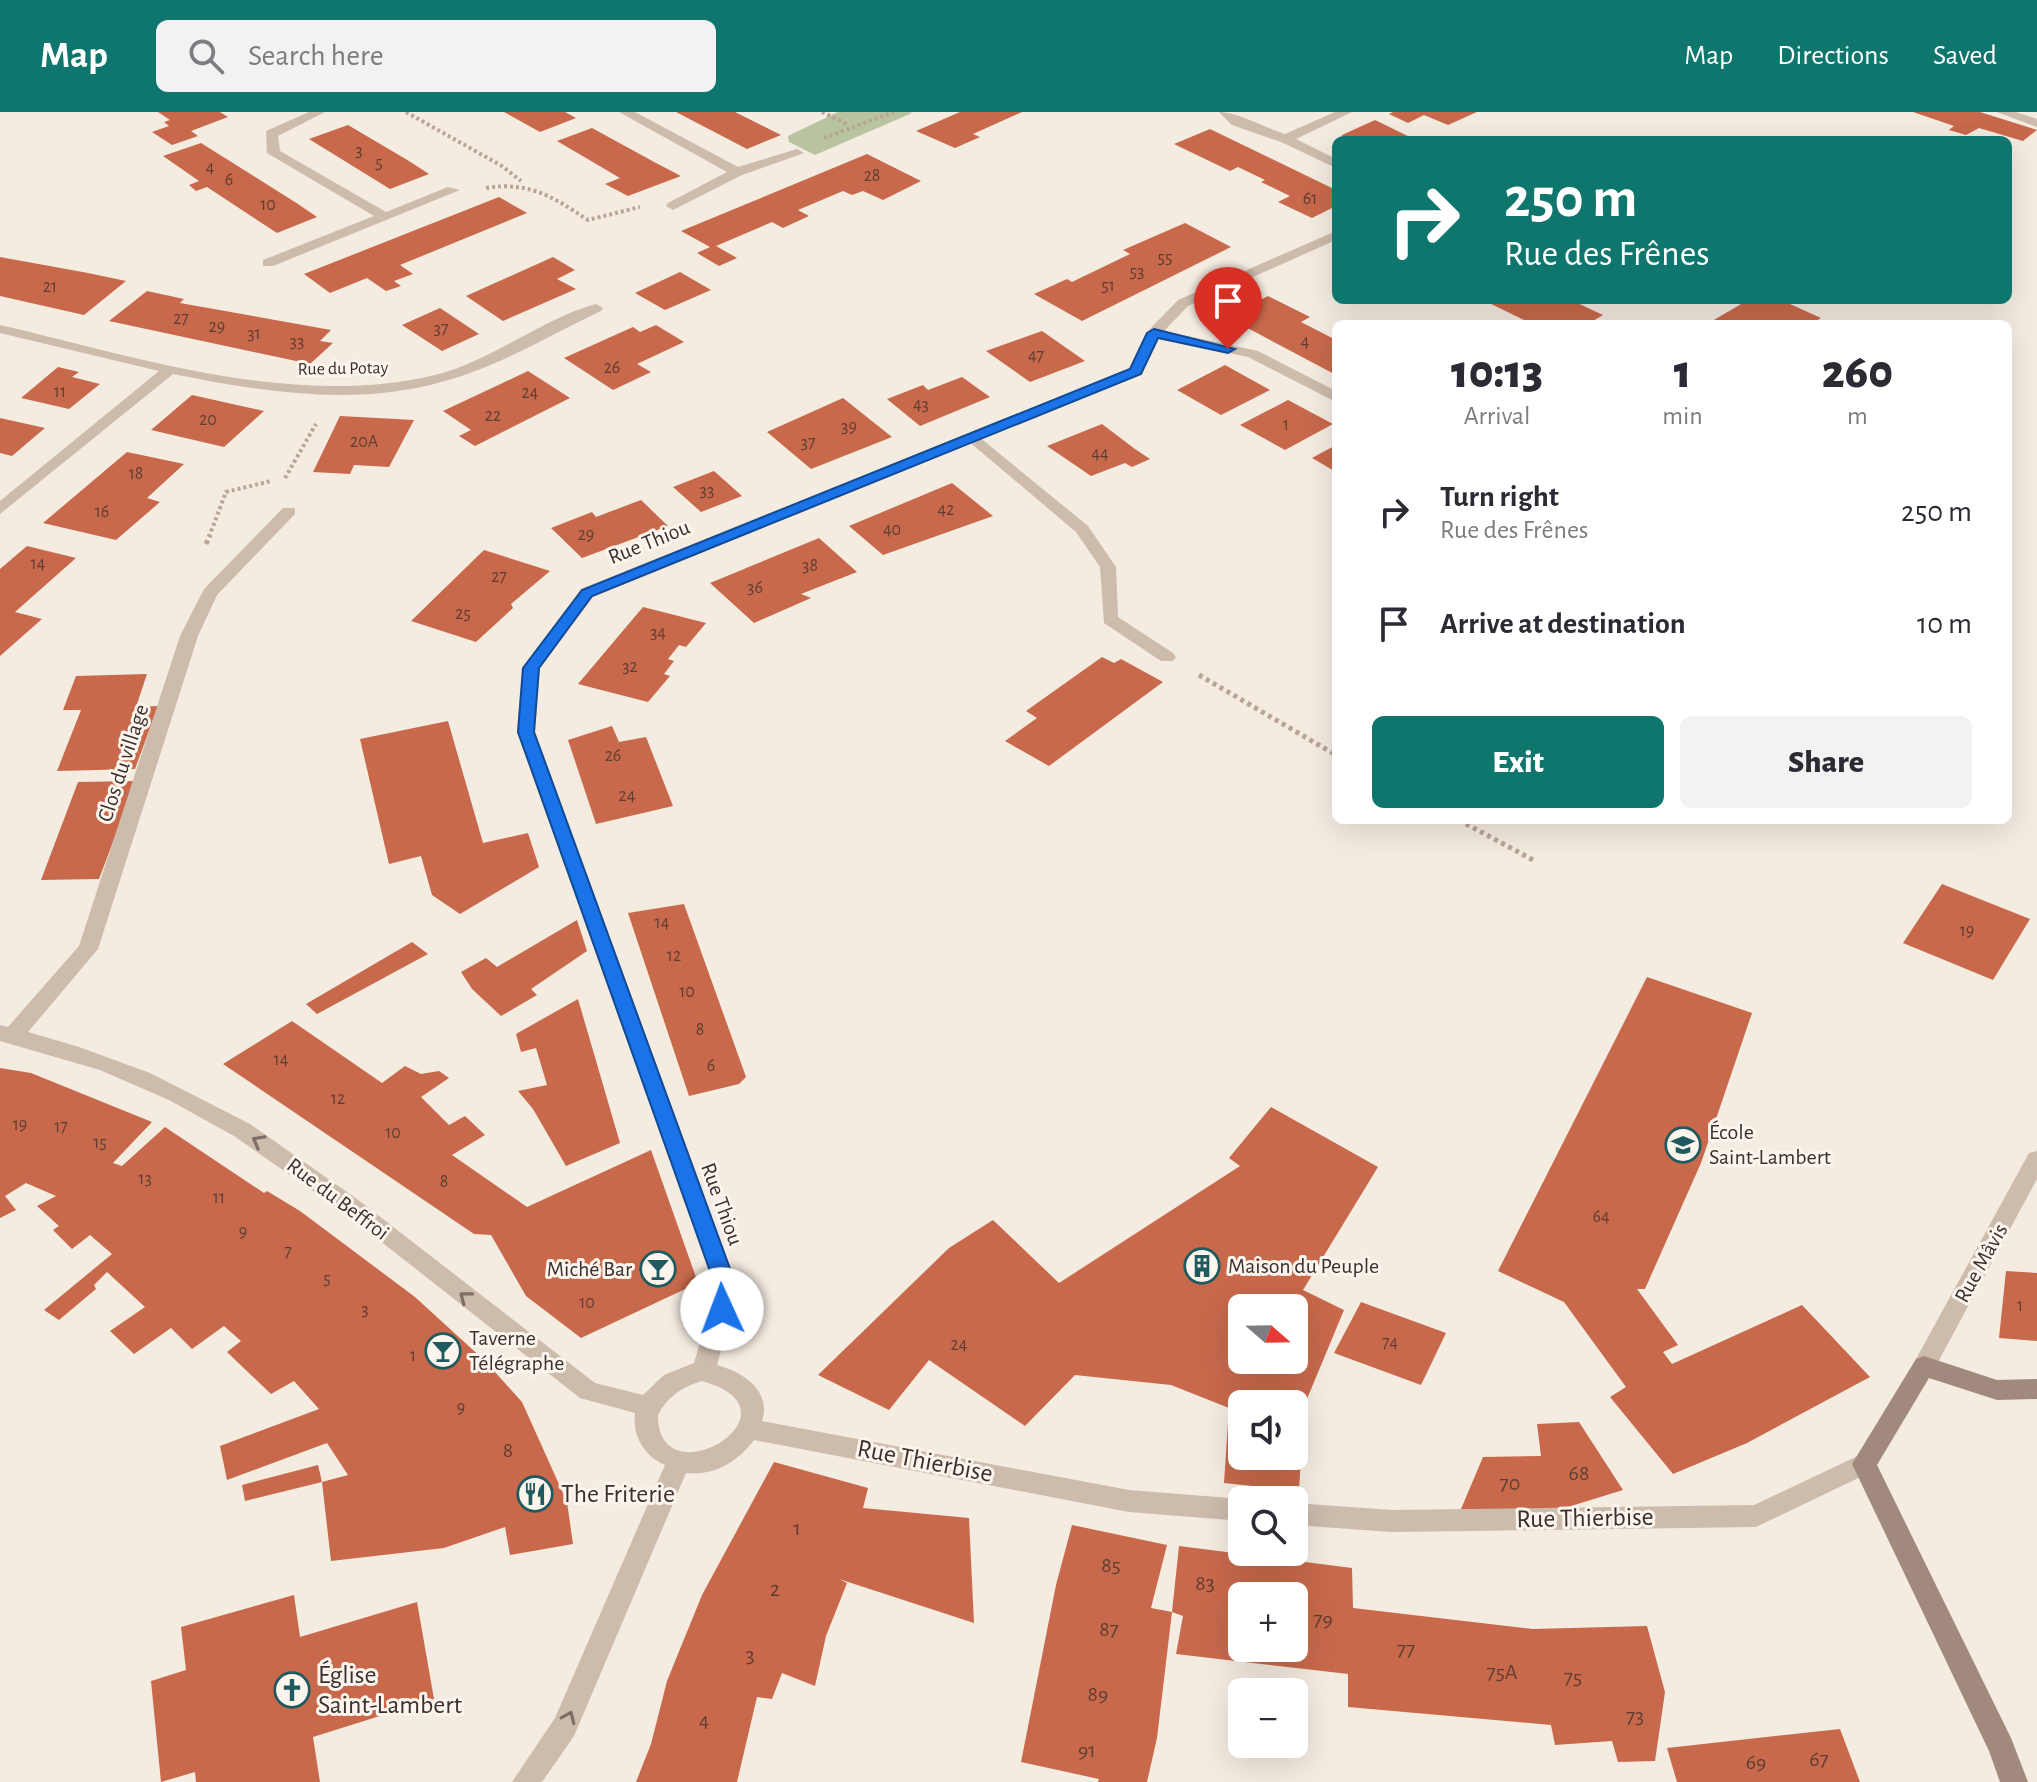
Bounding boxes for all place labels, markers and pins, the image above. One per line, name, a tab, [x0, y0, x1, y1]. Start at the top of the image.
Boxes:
pin	[1194, 267, 1262, 349]
place label: École Saint-Lambert	[1709, 1120, 1831, 1168]
school or university icon: École Saint-Lambert	[1664, 1126, 1702, 1164]
building icon: Maison du Peuple	[1183, 1247, 1221, 1285]
bar icon: Miché Bar	[639, 1250, 677, 1288]
place label: Maison du Peuple	[1228, 1255, 1379, 1277]
place label: Miché Bar	[547, 1258, 632, 1280]
place label: Taverne Télégraphe	[469, 1327, 564, 1374]
bar icon: Taverne Télégraphe	[424, 1332, 462, 1370]
restaurant icon: The Friterie	[516, 1475, 554, 1513]
place label: The Friterie	[561, 1481, 675, 1507]
place label: Église Saint-Lambert	[318, 1660, 462, 1718]
church icon: Église Saint-Lambert	[273, 1671, 311, 1709]

